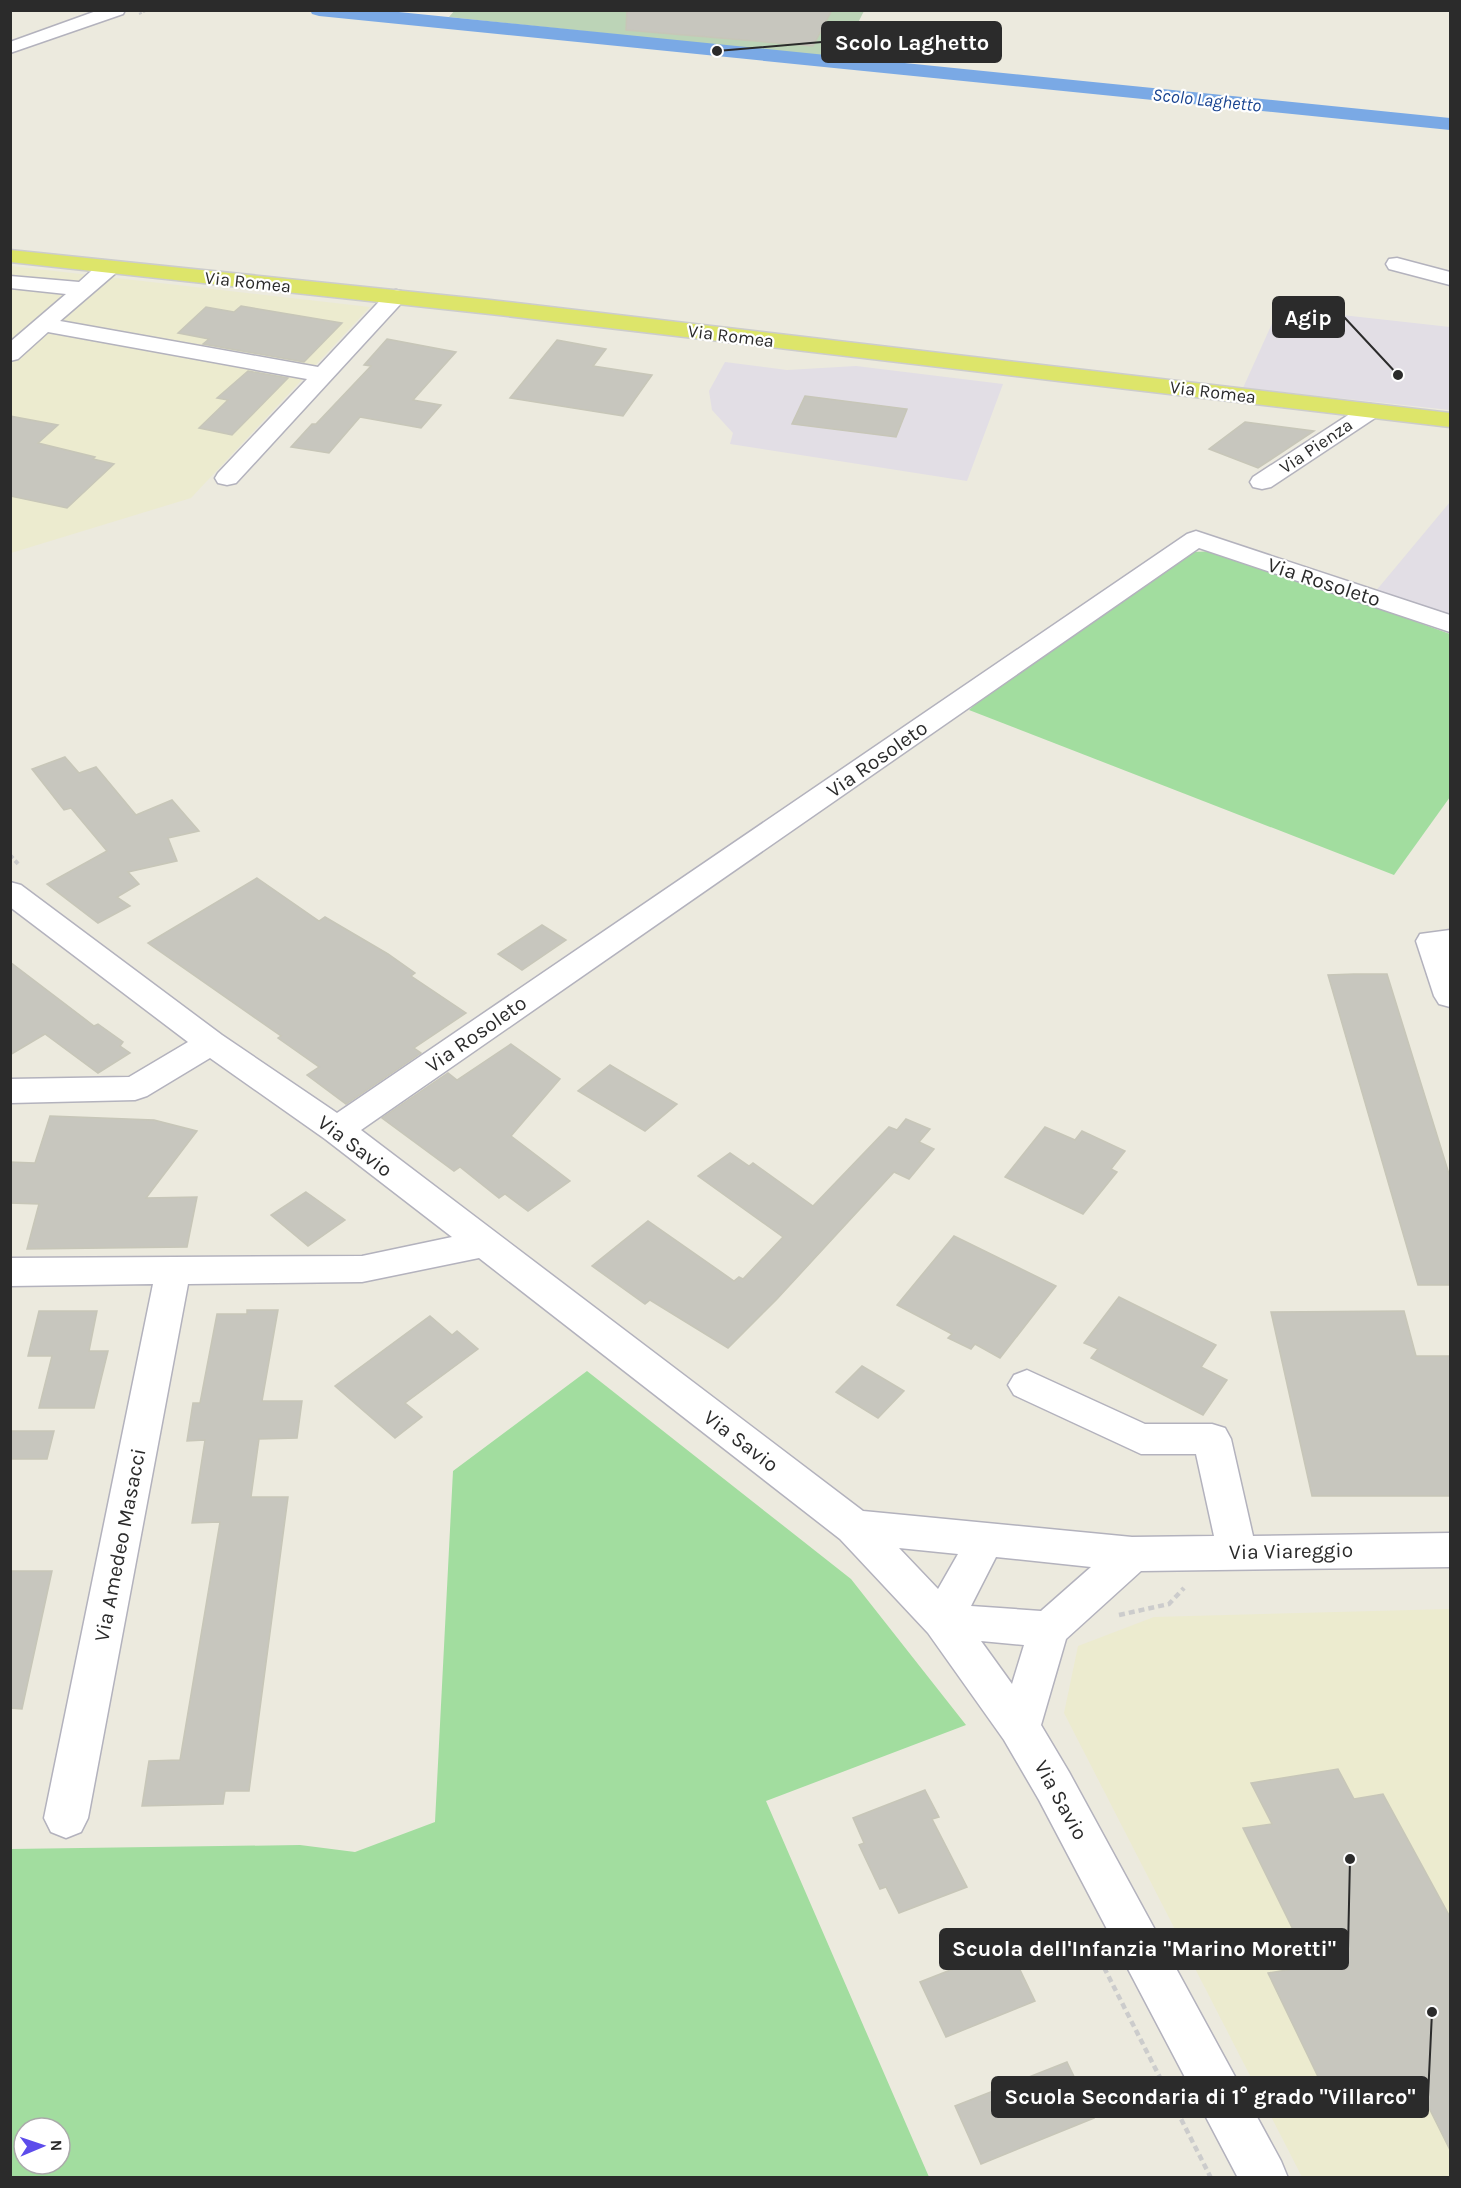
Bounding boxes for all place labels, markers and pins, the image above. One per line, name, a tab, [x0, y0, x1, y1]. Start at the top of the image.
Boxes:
callout: Scolo Laghetto	[822, 22, 1001, 62]
callout: Agip	[1273, 297, 1344, 337]
callout: Scuola dell'Infanzia "Marino Moretti"	[940, 1929, 1348, 1969]
callout: Scuola Secondaria di 1° grado "Villarco"	[992, 2077, 1428, 2117]

